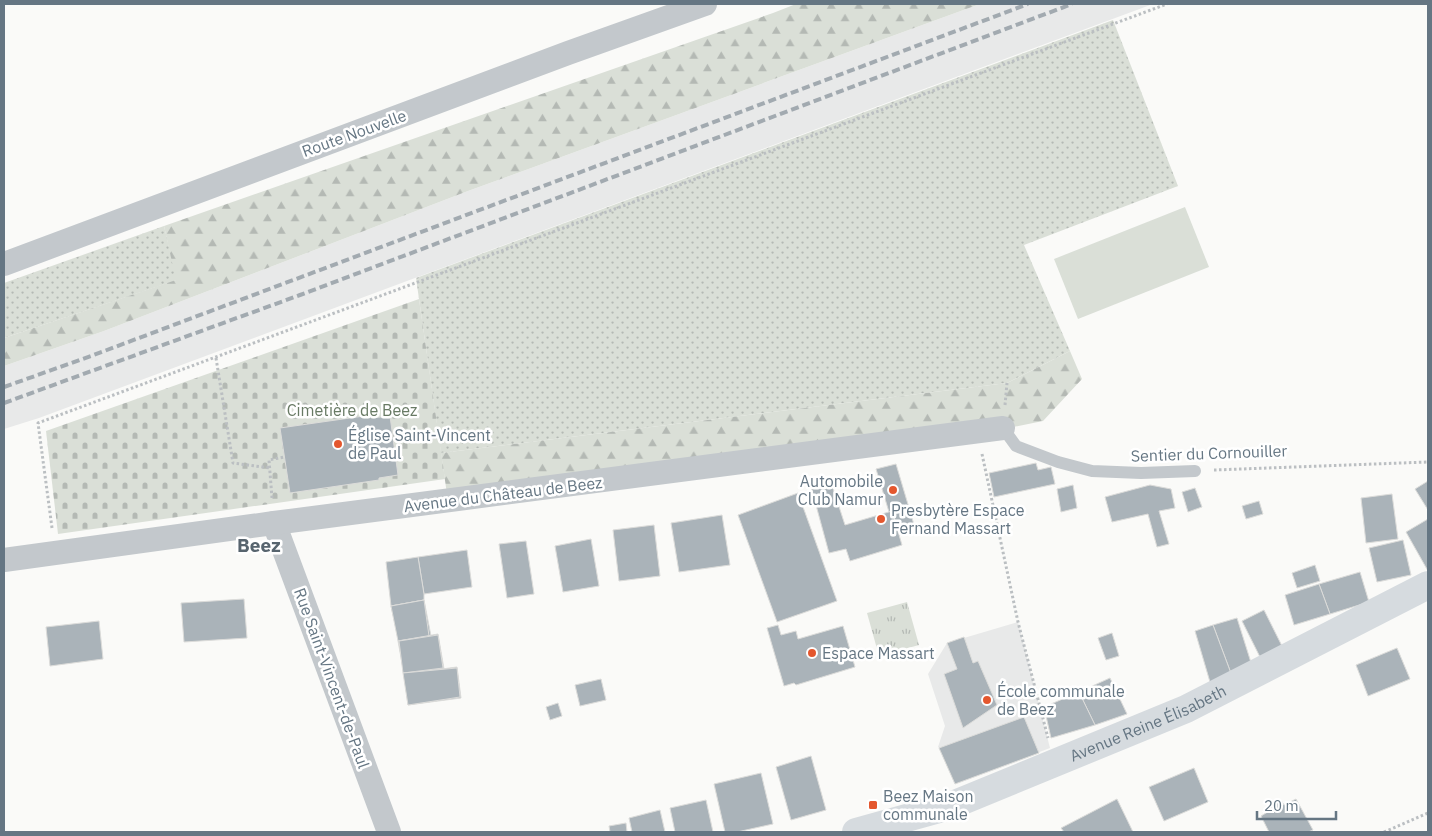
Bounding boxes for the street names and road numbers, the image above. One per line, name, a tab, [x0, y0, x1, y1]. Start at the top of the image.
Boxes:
street label: Route Nouvelle	[299, 105, 409, 161]
street label: Sentier du Cornouiller	[1130, 440, 1288, 466]
street label: Avenue du Château de Beez	[403, 472, 603, 516]
street label: Rue Saint-Vincent-de-Paul	[290, 585, 374, 771]
street label: Avenue Reine Élisabeth	[1067, 680, 1229, 766]

